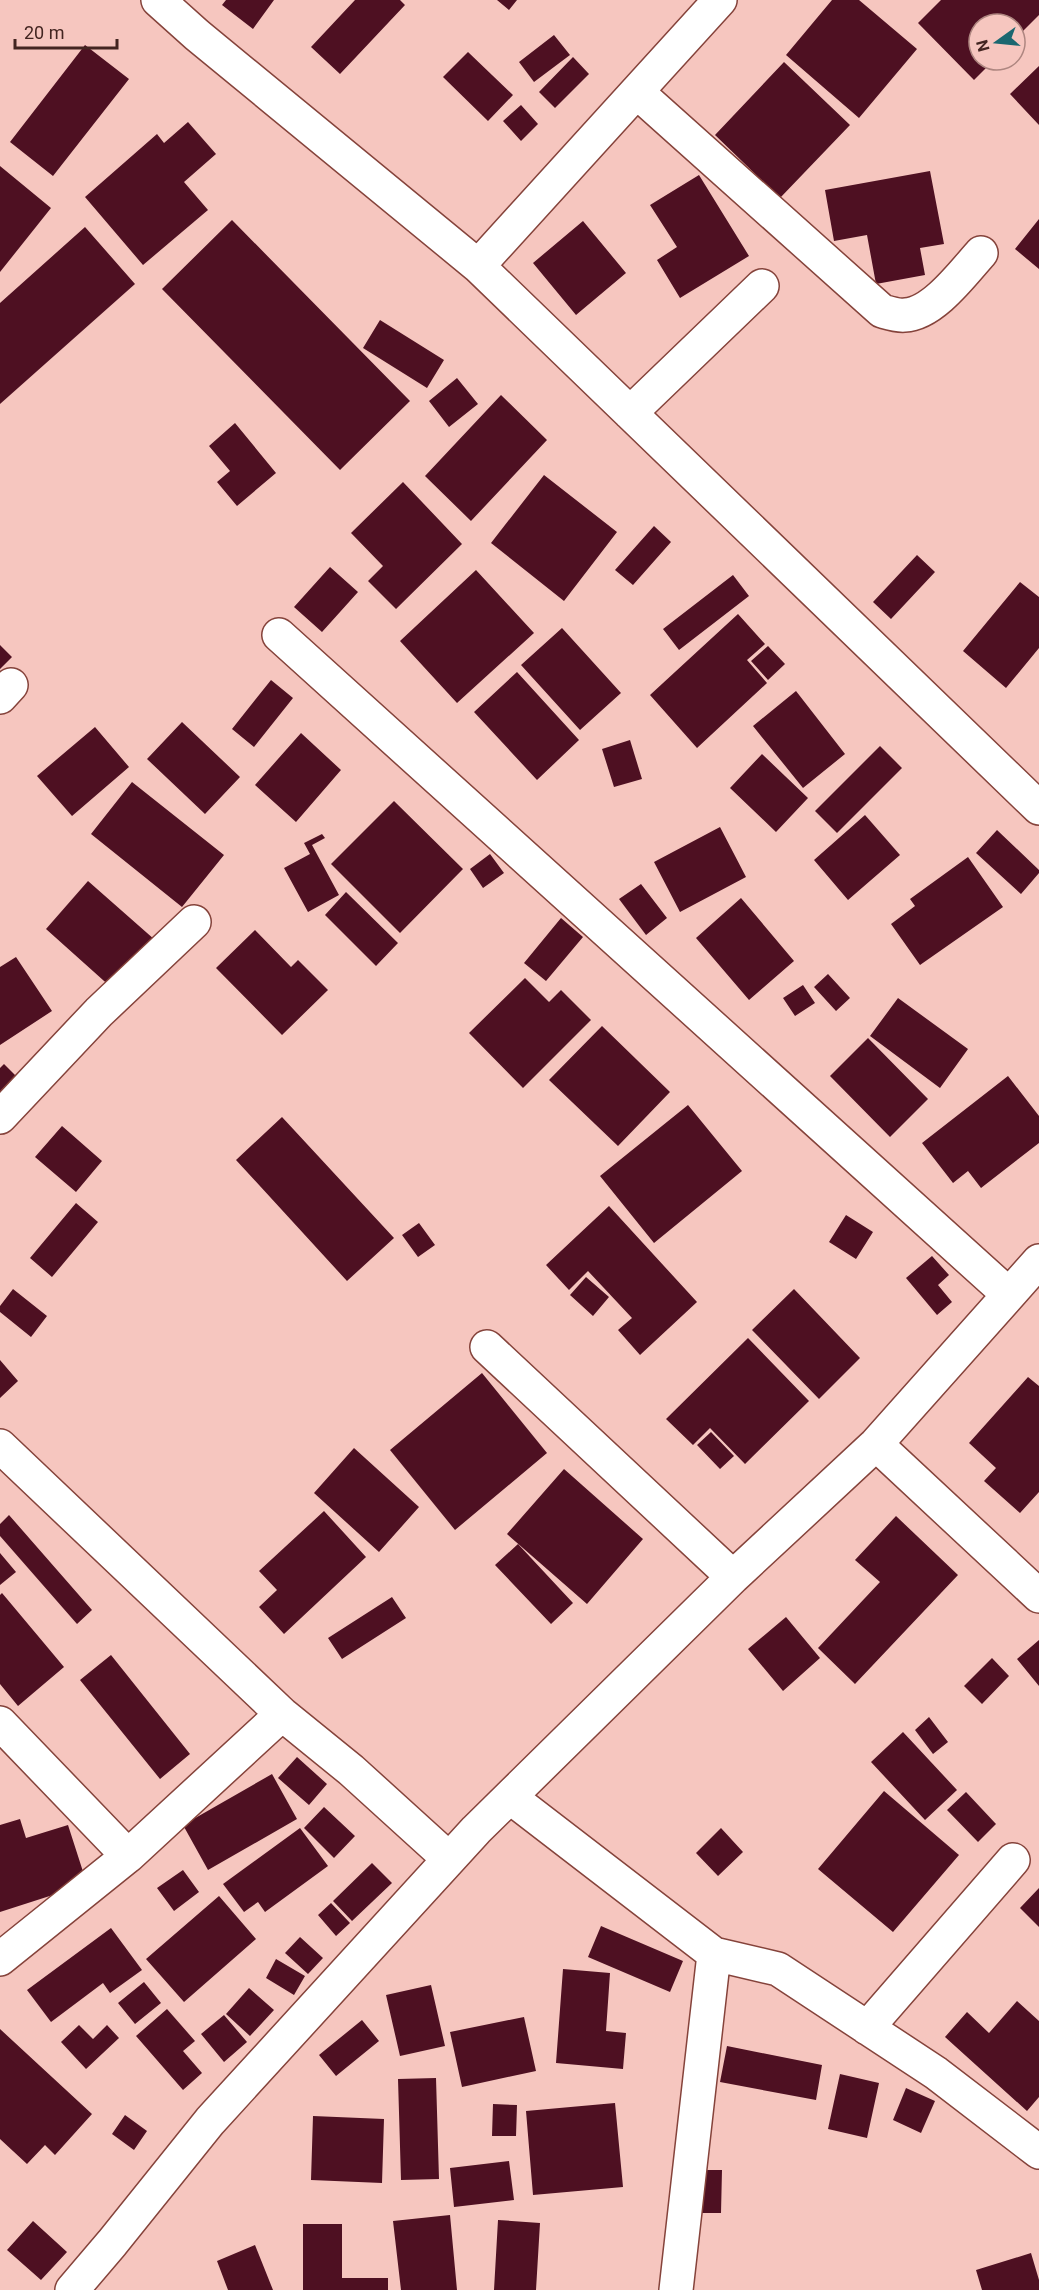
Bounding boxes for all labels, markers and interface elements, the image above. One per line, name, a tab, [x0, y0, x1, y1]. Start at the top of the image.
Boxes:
scale bar	[15, 12, 117, 50]
north arrow	[967, 12, 1027, 72]
text: 20 m	[24, 22, 64, 43]
text: N	[972, 38, 994, 54]

